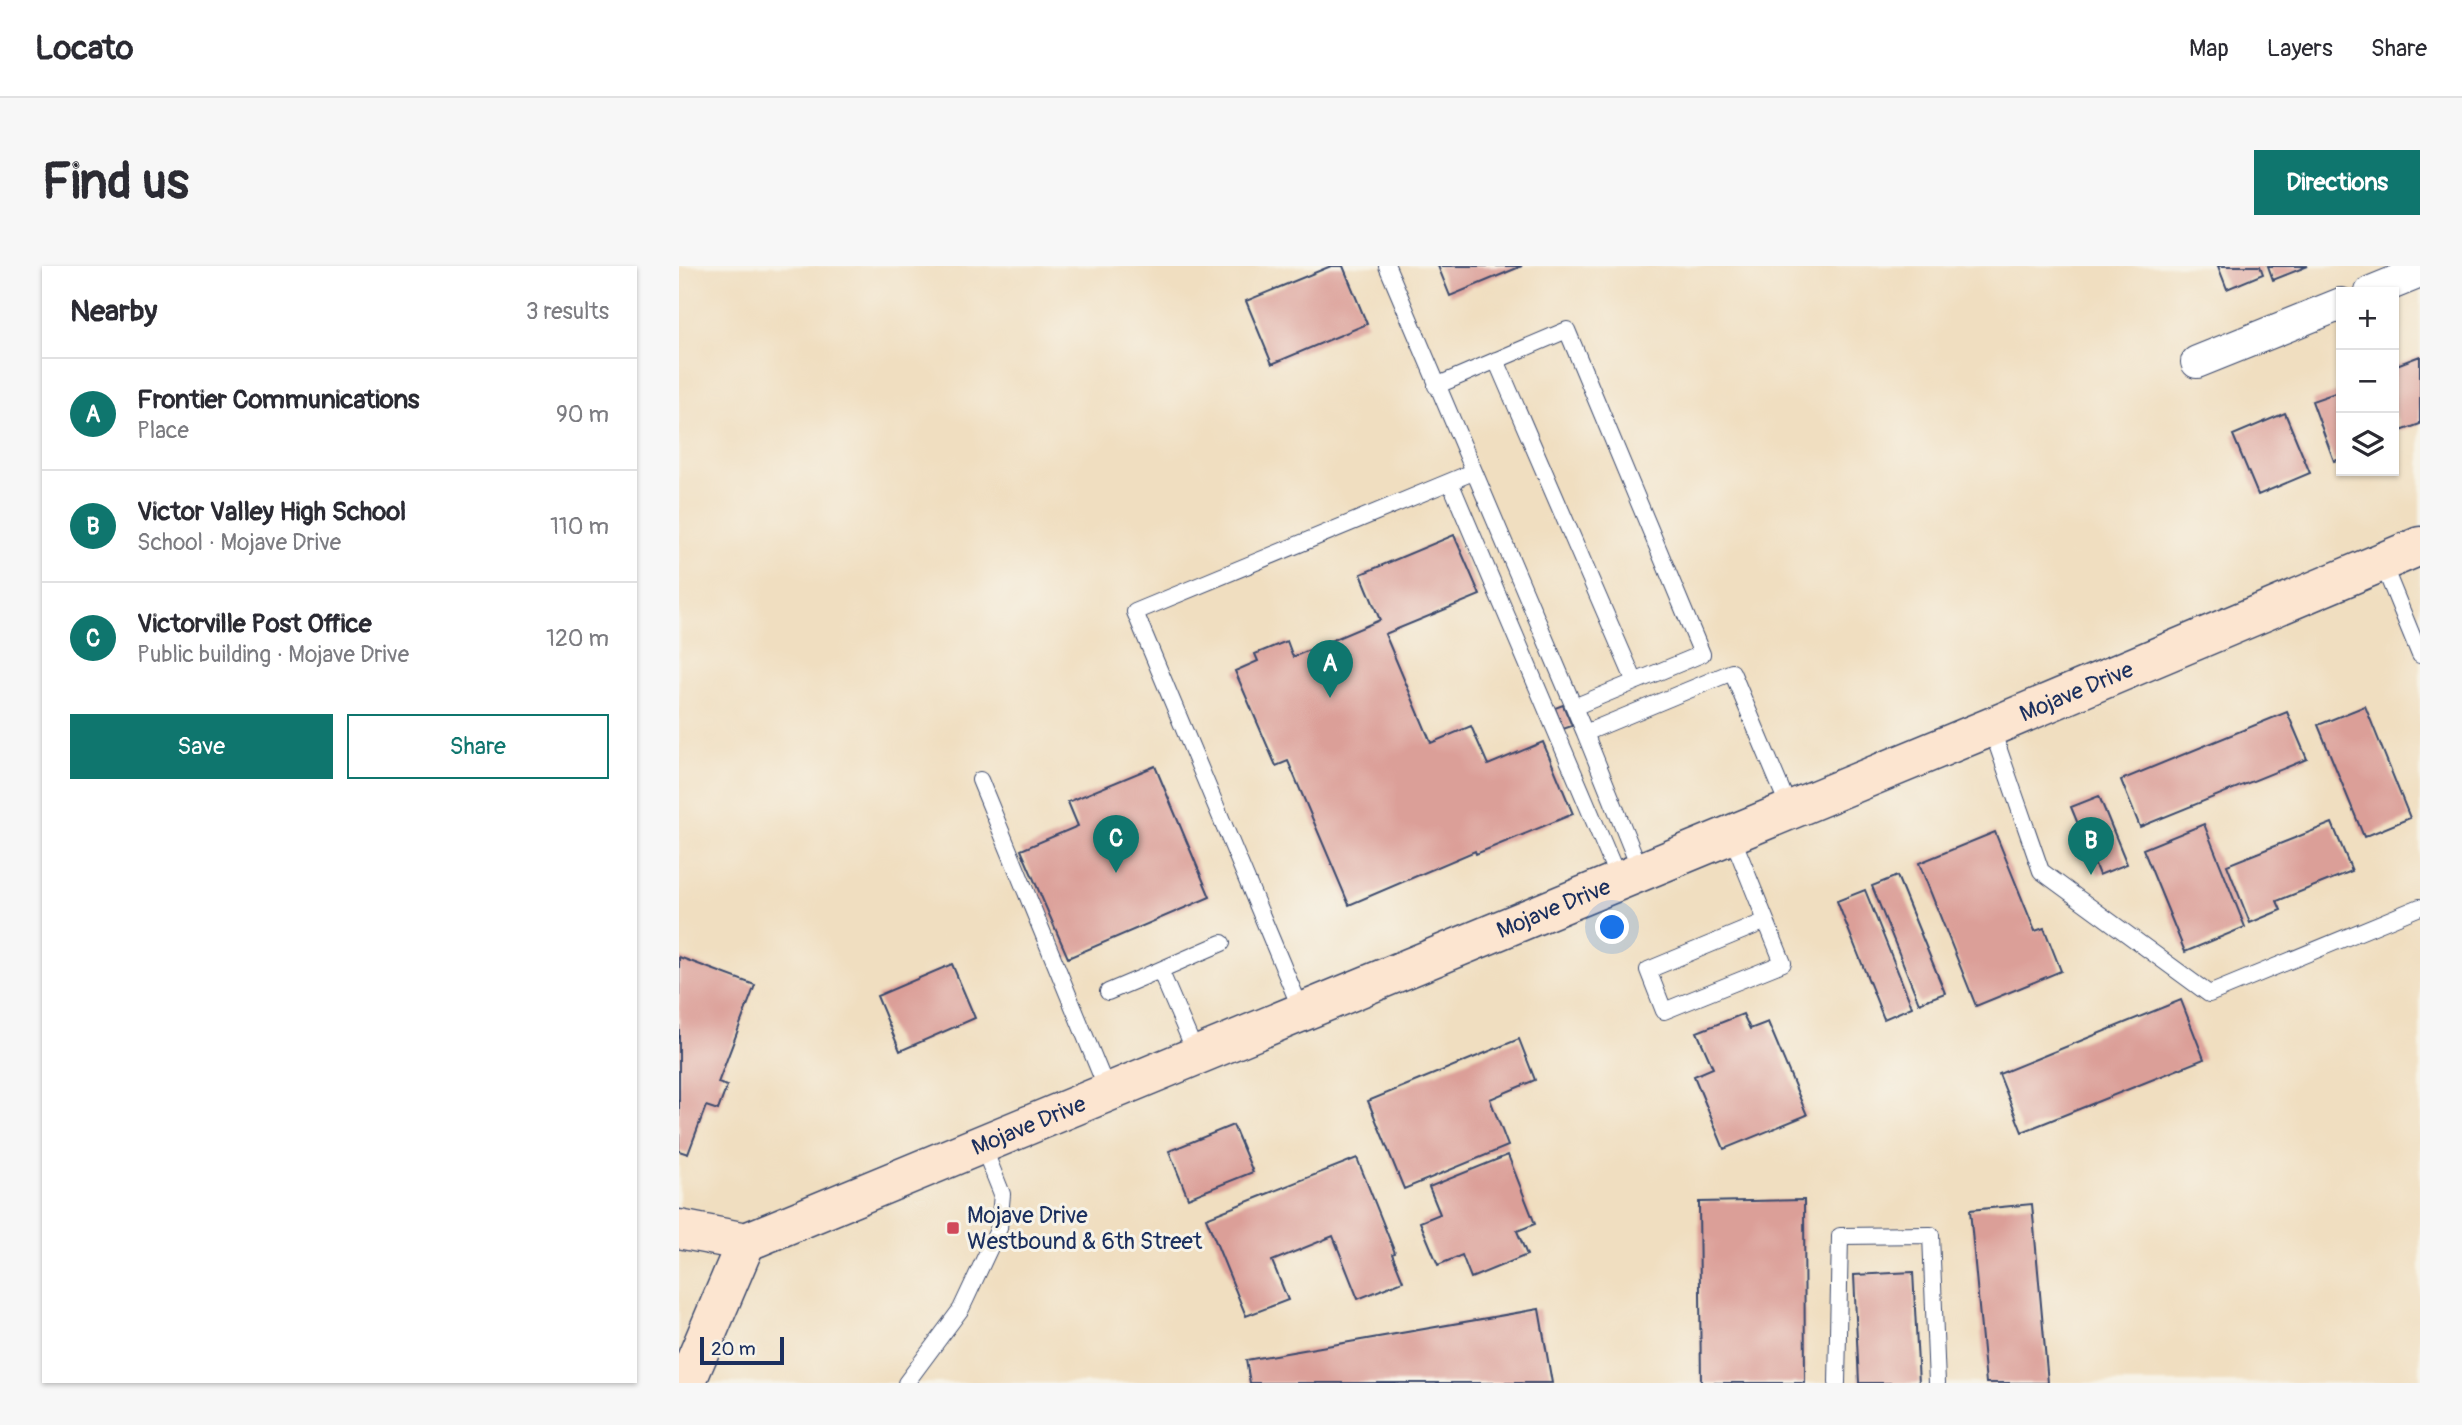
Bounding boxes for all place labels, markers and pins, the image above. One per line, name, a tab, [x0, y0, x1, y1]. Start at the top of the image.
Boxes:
pin: A	[1307, 640, 1353, 698]
pin: C	[1093, 815, 1139, 873]
pin: B	[2068, 817, 2114, 875]
place label: Mojave Drive Westbound & 6th Street	[967, 1201, 1203, 1256]
marker: Mojave Drive Westbound & 6th Street	[945, 1220, 961, 1236]

